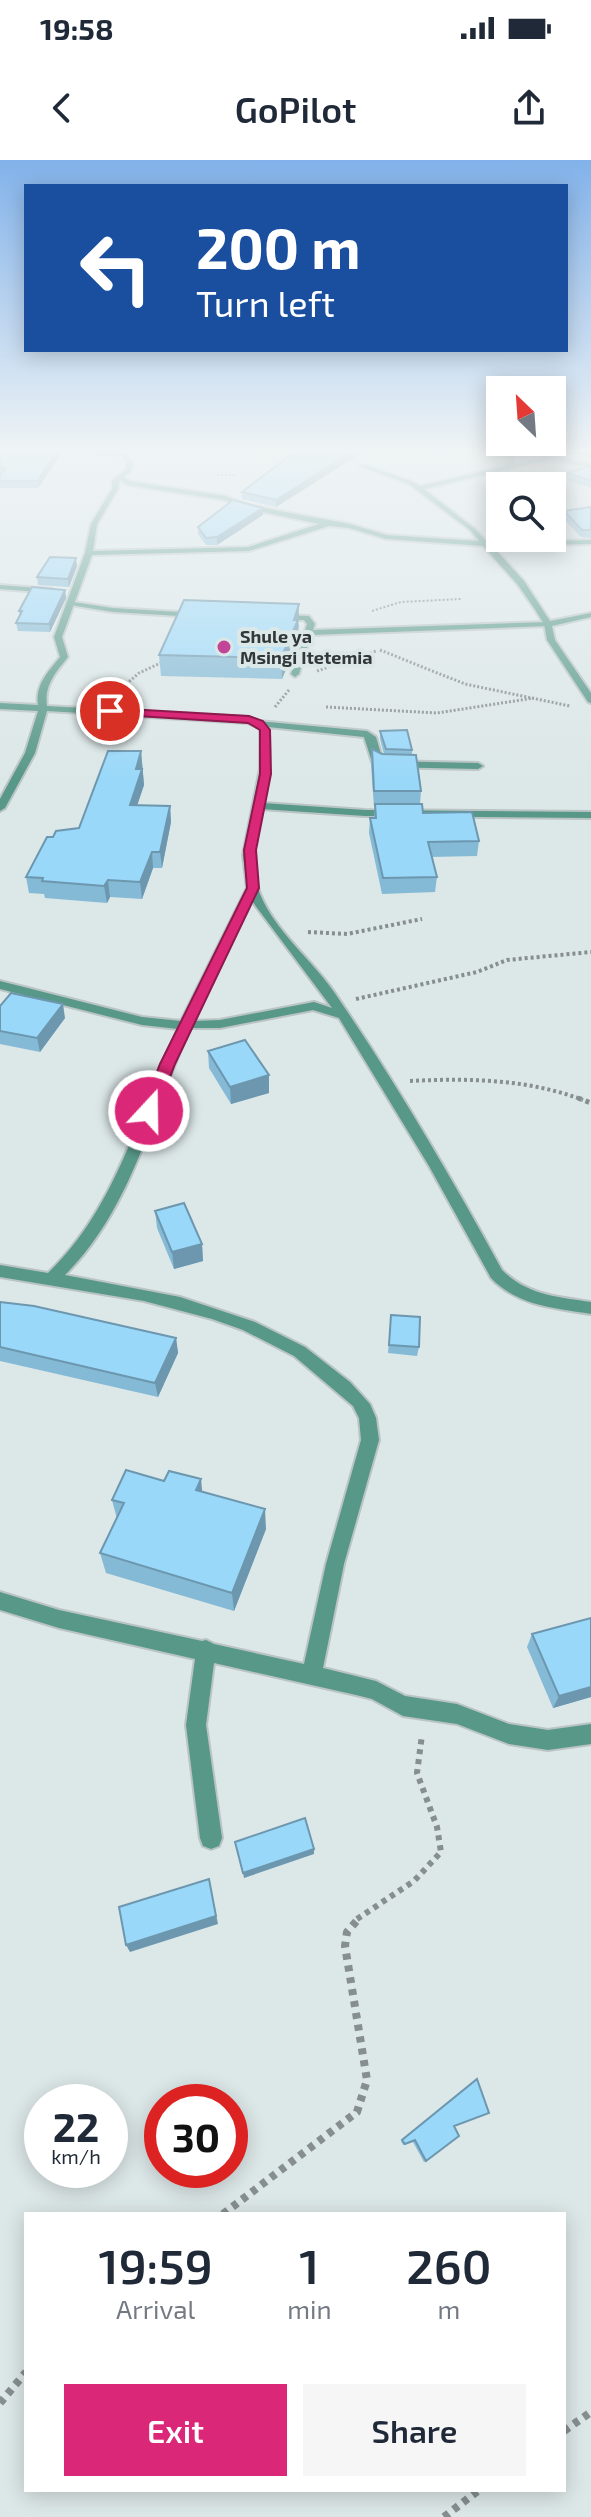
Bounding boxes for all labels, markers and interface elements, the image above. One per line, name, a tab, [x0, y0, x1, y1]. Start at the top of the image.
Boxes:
text: 19:58	[40, 10, 114, 46]
icon: back	[40, 86, 84, 130]
icon: share	[507, 86, 551, 130]
text: GoPilot	[235, 87, 356, 130]
text: 200 m	[196, 213, 361, 280]
icon: left	[64, 216, 168, 320]
text: Turn left	[196, 281, 335, 324]
north arrow	[486, 376, 566, 456]
map controls	[486, 376, 566, 552]
button: search	[486, 472, 566, 552]
place label: Shule ya Msingi Itetemia	[240, 625, 373, 668]
marker: Shule ya Msingi Itetemia	[215, 638, 233, 656]
pin	[76, 677, 144, 745]
icon: arrive	[88, 689, 132, 733]
position arrow	[107, 1069, 191, 1153]
speed limit sign: 30	[144, 2084, 248, 2188]
text: 22	[53, 2102, 99, 2150]
text: km/h	[51, 2144, 101, 2168]
text: 19:59	[99, 2236, 213, 2294]
text: 1	[299, 2236, 319, 2294]
text: 260	[406, 2236, 491, 2294]
text: Arrival	[116, 2293, 195, 2324]
text: min	[287, 2293, 332, 2324]
text: m	[437, 2293, 460, 2324]
button: Exit	[64, 2384, 287, 2476]
button: Share	[303, 2384, 526, 2476]

